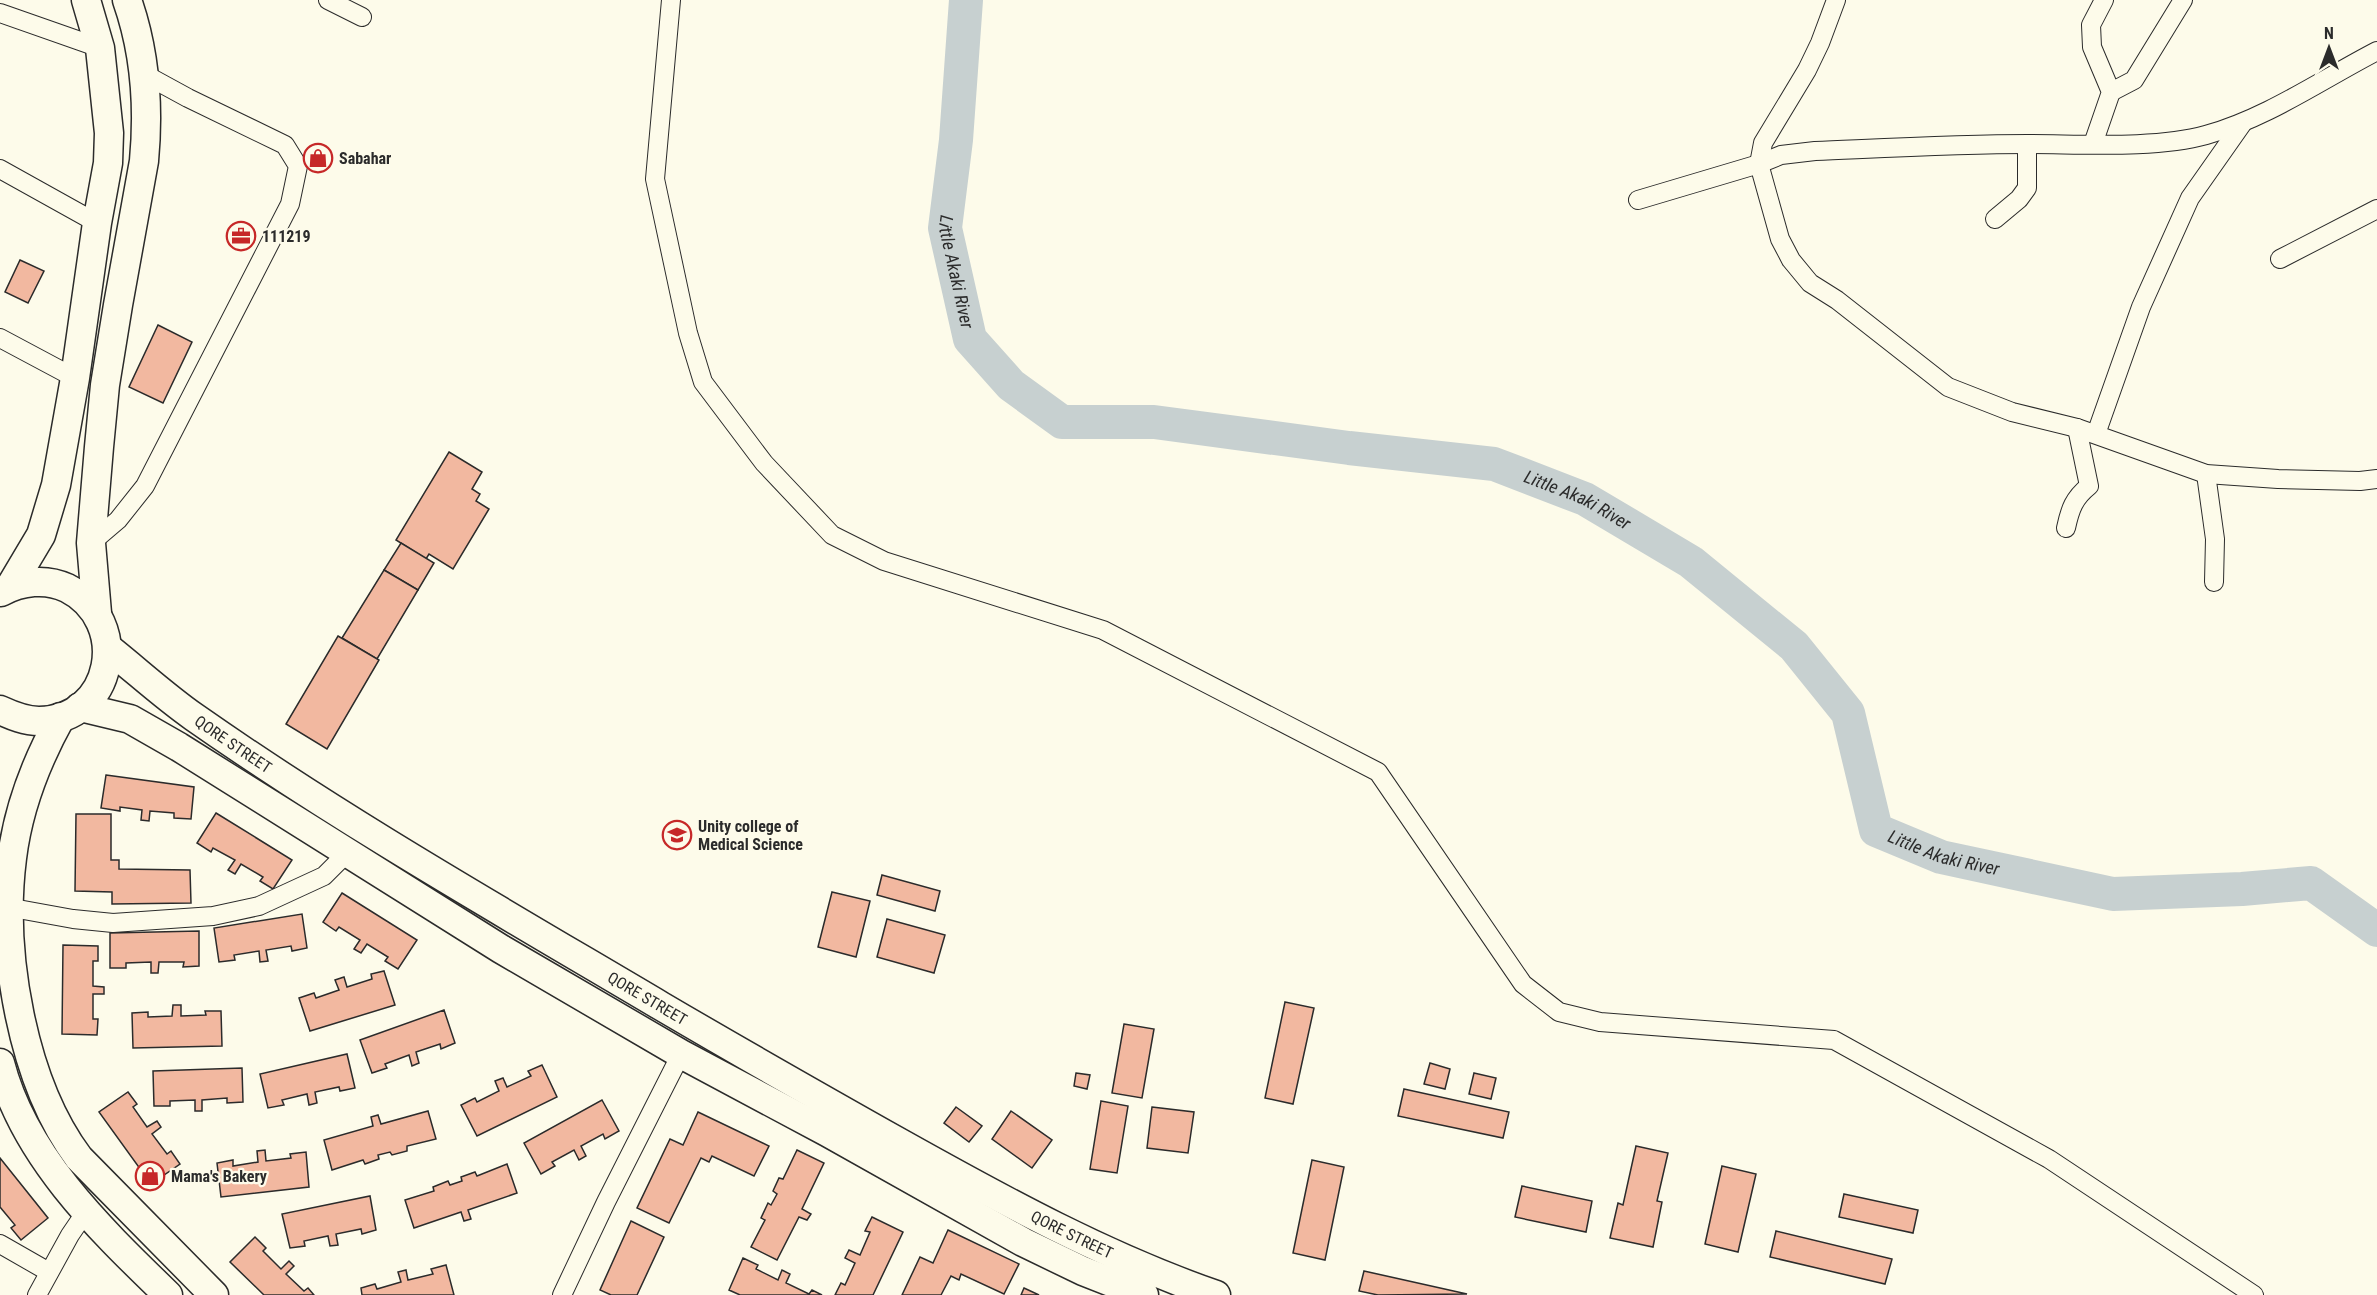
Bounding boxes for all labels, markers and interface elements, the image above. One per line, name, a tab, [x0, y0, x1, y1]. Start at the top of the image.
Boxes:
north arrow	[2299, 18, 2359, 78]
text: N	[2324, 24, 2334, 43]
shop icon: Sabahar	[302, 142, 334, 174]
place label: Sabahar	[339, 149, 391, 168]
water label: Little Akaki River	[935, 214, 978, 331]
office icon: 111219	[225, 220, 257, 252]
place label: 111219	[262, 227, 311, 246]
water label: Little Akaki River	[1521, 466, 1635, 534]
street label: QORE STREET	[191, 711, 275, 777]
place label: Unity college of Medical Science	[698, 817, 803, 854]
school or university icon: Unity college of Medical Science	[661, 819, 693, 851]
water label: Little Akaki River	[1885, 825, 2002, 879]
street label: QORE STREET	[604, 968, 690, 1029]
shop icon: Mama's Bakery	[134, 1160, 166, 1192]
place label: Mama's Bakery	[171, 1167, 267, 1186]
street label: QORE STREET	[1028, 1207, 1116, 1263]

